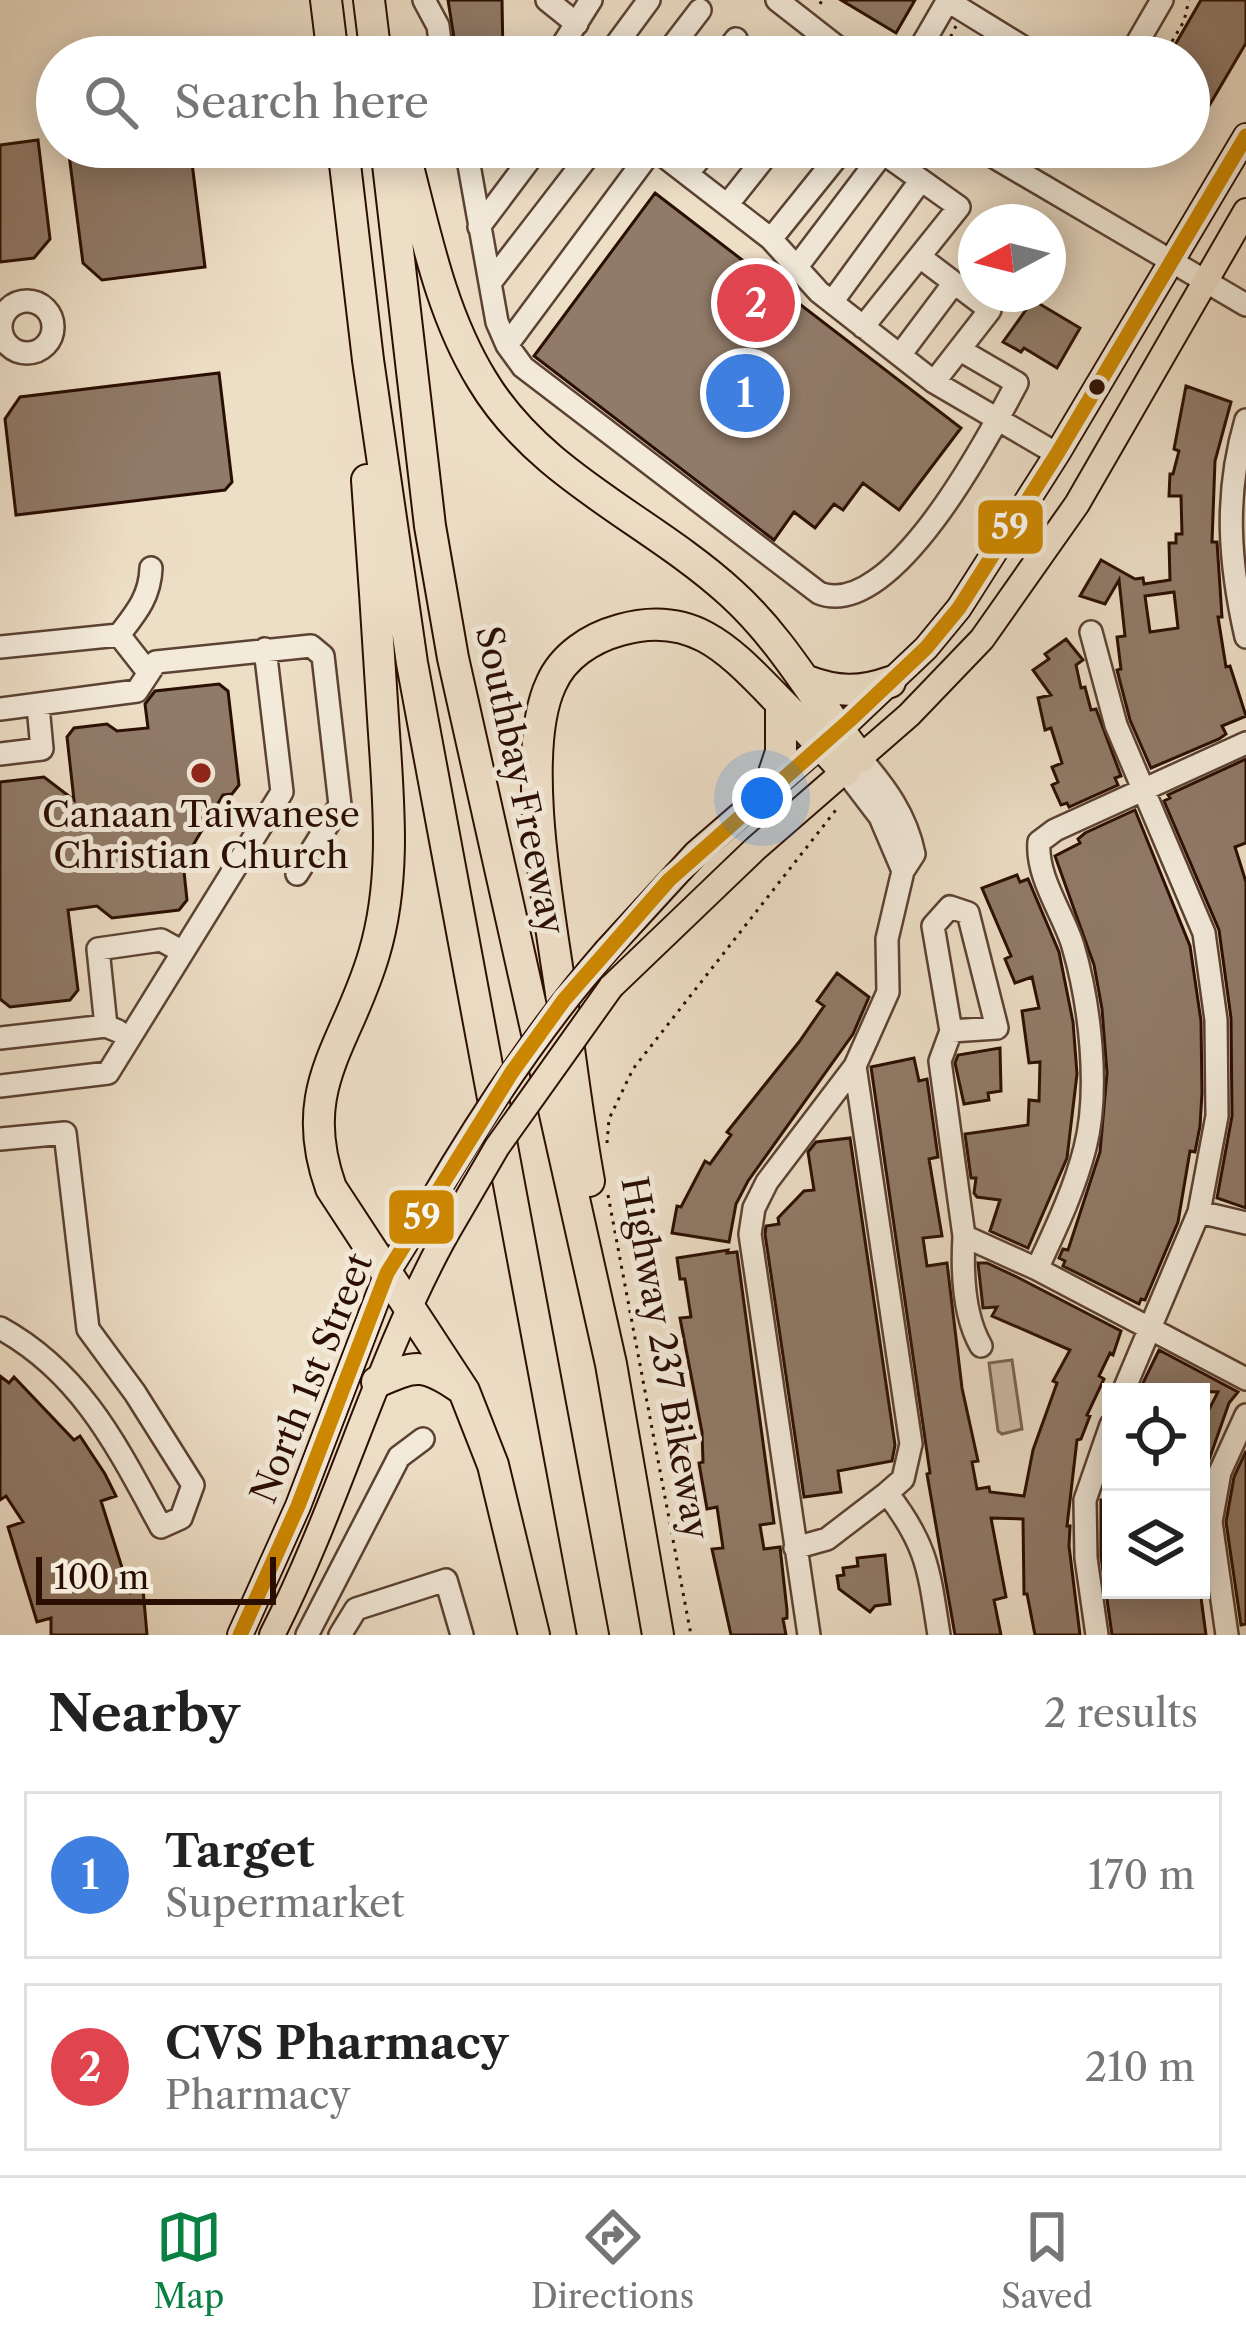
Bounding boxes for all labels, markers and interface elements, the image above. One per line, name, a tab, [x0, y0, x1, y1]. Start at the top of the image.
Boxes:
search box	[36, 36, 1210, 168]
icon: search	[78, 69, 144, 135]
text: Search here	[174, 74, 429, 130]
north arrow	[958, 204, 1066, 312]
pin: 2	[717, 258, 795, 348]
pin: 1	[706, 348, 784, 438]
unlabelled marker	[1086, 376, 1108, 398]
line badge: 59	[976, 498, 1045, 556]
text: 59	[991, 507, 1029, 548]
street label: Southbay Freeway	[467, 622, 575, 939]
marker: Canaan Taiwanese Christian Church	[188, 760, 214, 786]
your location	[732, 768, 792, 828]
place label: Canaan Taiwanese Christian Church	[42, 792, 360, 877]
street label: Highway 237 Bikeway	[612, 1173, 720, 1544]
line badge: 59	[387, 1188, 456, 1246]
text: 59	[403, 1197, 441, 1238]
street label: North 1st Street	[241, 1246, 381, 1509]
map controls	[1102, 1383, 1210, 1599]
button: locate	[1102, 1383, 1210, 1491]
button: layers	[1102, 1491, 1210, 1599]
scale bar	[36, 1551, 276, 1604]
text: 100 m	[54, 1557, 149, 1598]
text: Nearby	[48, 1682, 240, 1744]
text: 2 results	[1044, 1689, 1198, 1737]
text: Target	[165, 1823, 315, 1879]
text: 1	[81, 1851, 99, 1899]
text: 170 m	[1088, 1851, 1195, 1899]
text: Supermarket	[165, 1879, 405, 1927]
text: CVS Pharmacy	[165, 2015, 508, 2071]
text: 2	[78, 2043, 102, 2091]
text: 210 m	[1085, 2043, 1195, 2091]
text: Pharmacy	[165, 2071, 351, 2119]
tab: Map	[153, 2204, 224, 2317]
tab: Directions	[531, 2204, 694, 2317]
tab: Saved	[1001, 2204, 1093, 2317]

